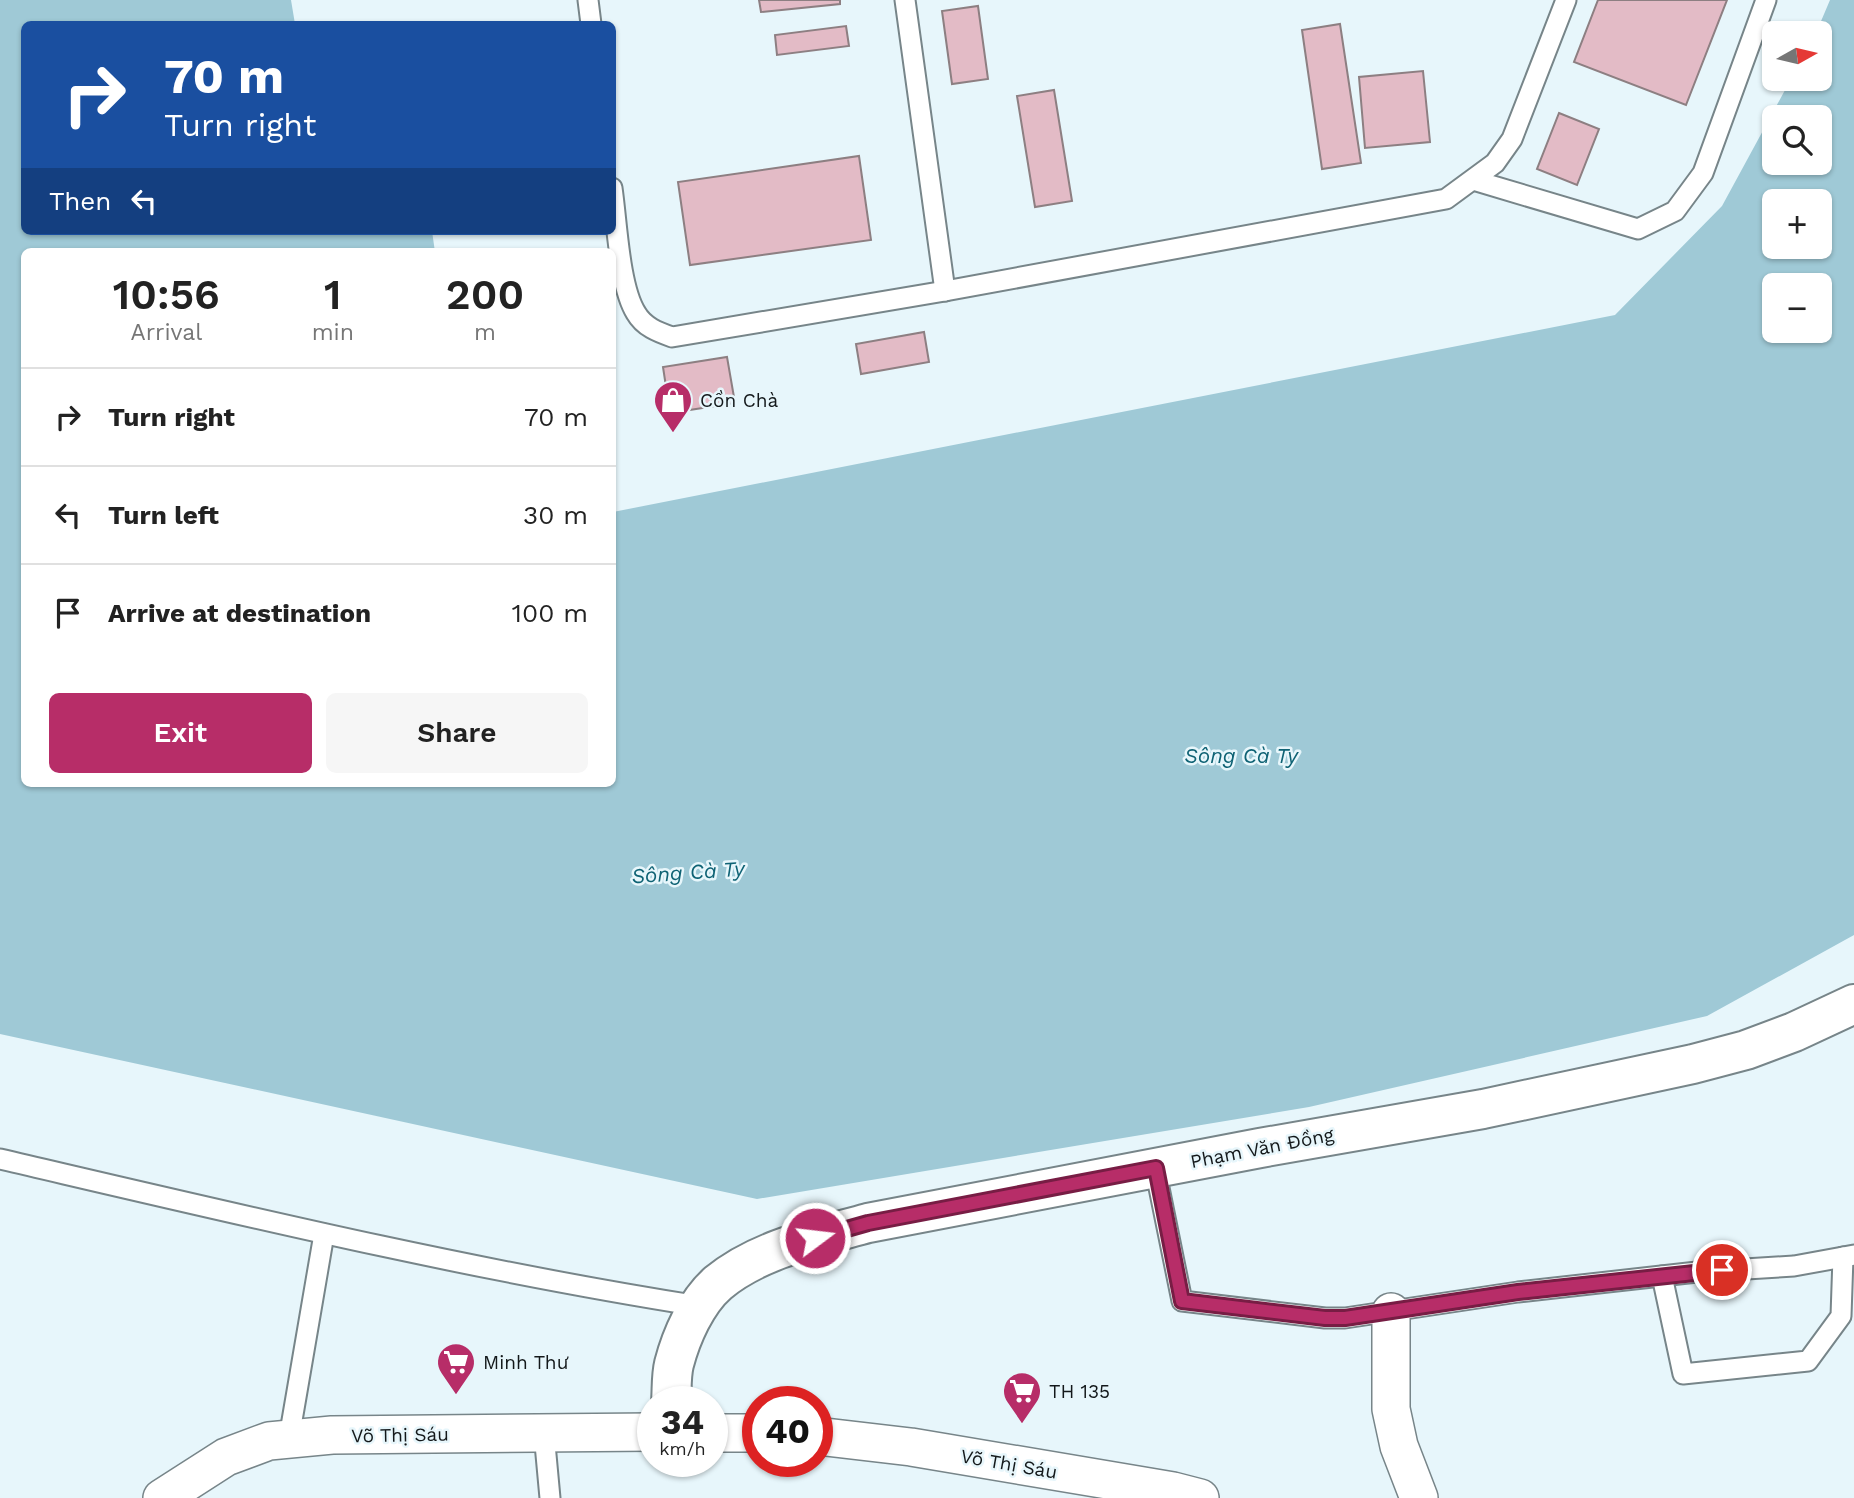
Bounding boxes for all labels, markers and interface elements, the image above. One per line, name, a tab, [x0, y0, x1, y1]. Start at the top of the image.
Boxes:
north arrow	[1762, 21, 1832, 91]
map controls	[1762, 21, 1832, 343]
text: 70 m	[164, 47, 284, 105]
icon: right	[49, 49, 140, 140]
button: search	[1762, 105, 1832, 175]
text: Turn right	[164, 106, 316, 144]
icon: left	[125, 182, 163, 220]
text: Then	[49, 186, 111, 216]
button: +	[1762, 189, 1832, 259]
text: 10:56	[113, 270, 220, 319]
text: 1	[324, 270, 342, 319]
text: 200	[446, 270, 524, 319]
button: −	[1762, 273, 1832, 343]
text: Arrival	[130, 319, 202, 346]
text: min	[312, 319, 354, 346]
text: m	[474, 319, 496, 346]
shop icon: Cồn Chà	[652, 379, 694, 434]
place label: Cồn Chà	[700, 389, 778, 412]
icon: right	[49, 398, 87, 436]
text: Turn right	[108, 402, 235, 432]
text: 70 m	[524, 402, 588, 432]
icon: left	[49, 496, 87, 534]
text: Turn left	[108, 500, 219, 530]
text: 30 m	[523, 500, 588, 530]
icon: arrive	[49, 594, 87, 632]
text: Arrive at destination	[108, 598, 371, 628]
text: 100 m	[512, 598, 588, 628]
button: Exit	[49, 693, 312, 773]
button: Share	[326, 693, 588, 773]
water label: Sông Cà Ty	[1184, 743, 1299, 768]
water label: Sông Cà Ty	[631, 855, 747, 888]
street label: Phạm Văn Đồng	[1188, 1123, 1336, 1173]
position arrow	[778, 1201, 852, 1275]
pin	[1692, 1240, 1752, 1300]
icon: arrive	[1703, 1251, 1741, 1289]
supermarket icon: Minh Thư	[435, 1341, 477, 1396]
place label: Minh Thư	[483, 1351, 569, 1374]
supermarket icon: TH 135	[1001, 1370, 1043, 1425]
place label: TH 135	[1049, 1380, 1110, 1403]
speed limit sign: 40	[742, 1386, 833, 1477]
text: 34	[661, 1401, 704, 1443]
street label: Võ Thị Sáu	[351, 1423, 449, 1447]
text: km/h	[659, 1438, 706, 1459]
street label: Võ Thị Sáu	[959, 1444, 1059, 1484]

